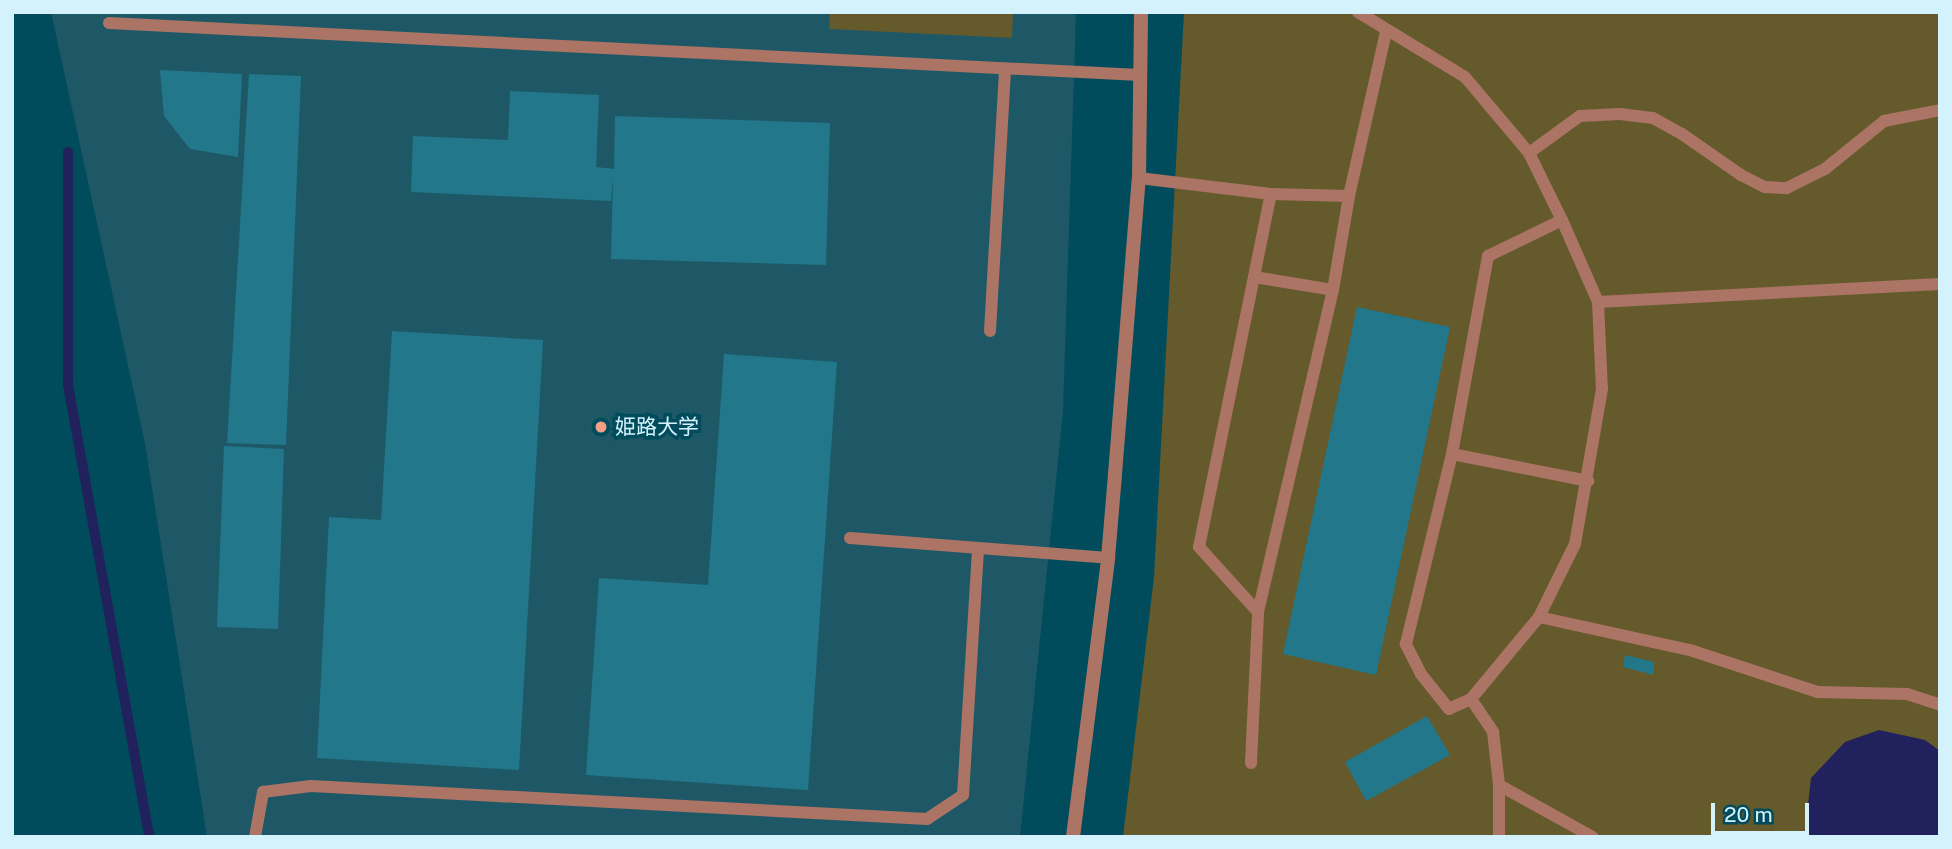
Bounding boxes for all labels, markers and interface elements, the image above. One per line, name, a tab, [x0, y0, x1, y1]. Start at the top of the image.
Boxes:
place label: 姫路大学	[615, 414, 699, 440]
marker: 姫路大学	[593, 419, 609, 435]
scale bar	[1714, 790, 1812, 834]
text: 20 m	[1724, 802, 1773, 827]

